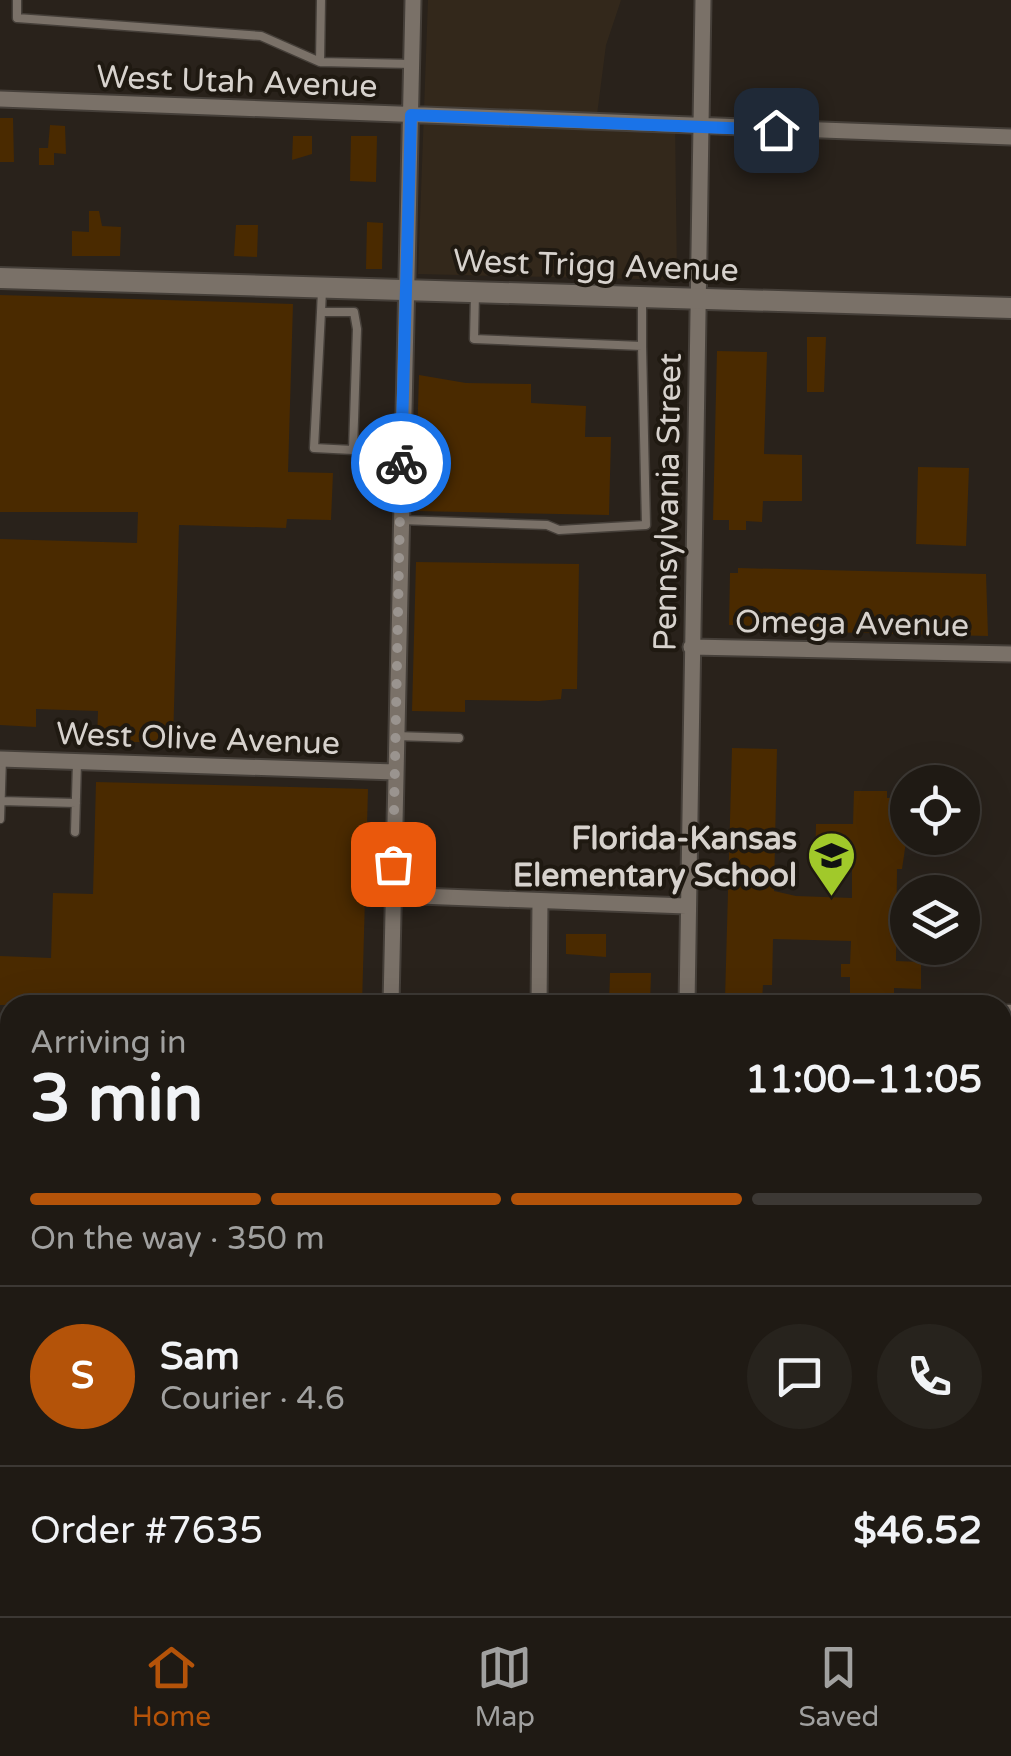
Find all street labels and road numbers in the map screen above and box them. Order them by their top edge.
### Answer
street label: West Utah Avenue [96,58,378,106]
street label: West Trigg Avenue [452,242,739,290]
street label: Pennsylvania Street [646,352,690,652]
street label: Omega Avenue [735,603,969,645]
street label: West Olive Avenue [55,715,341,763]

